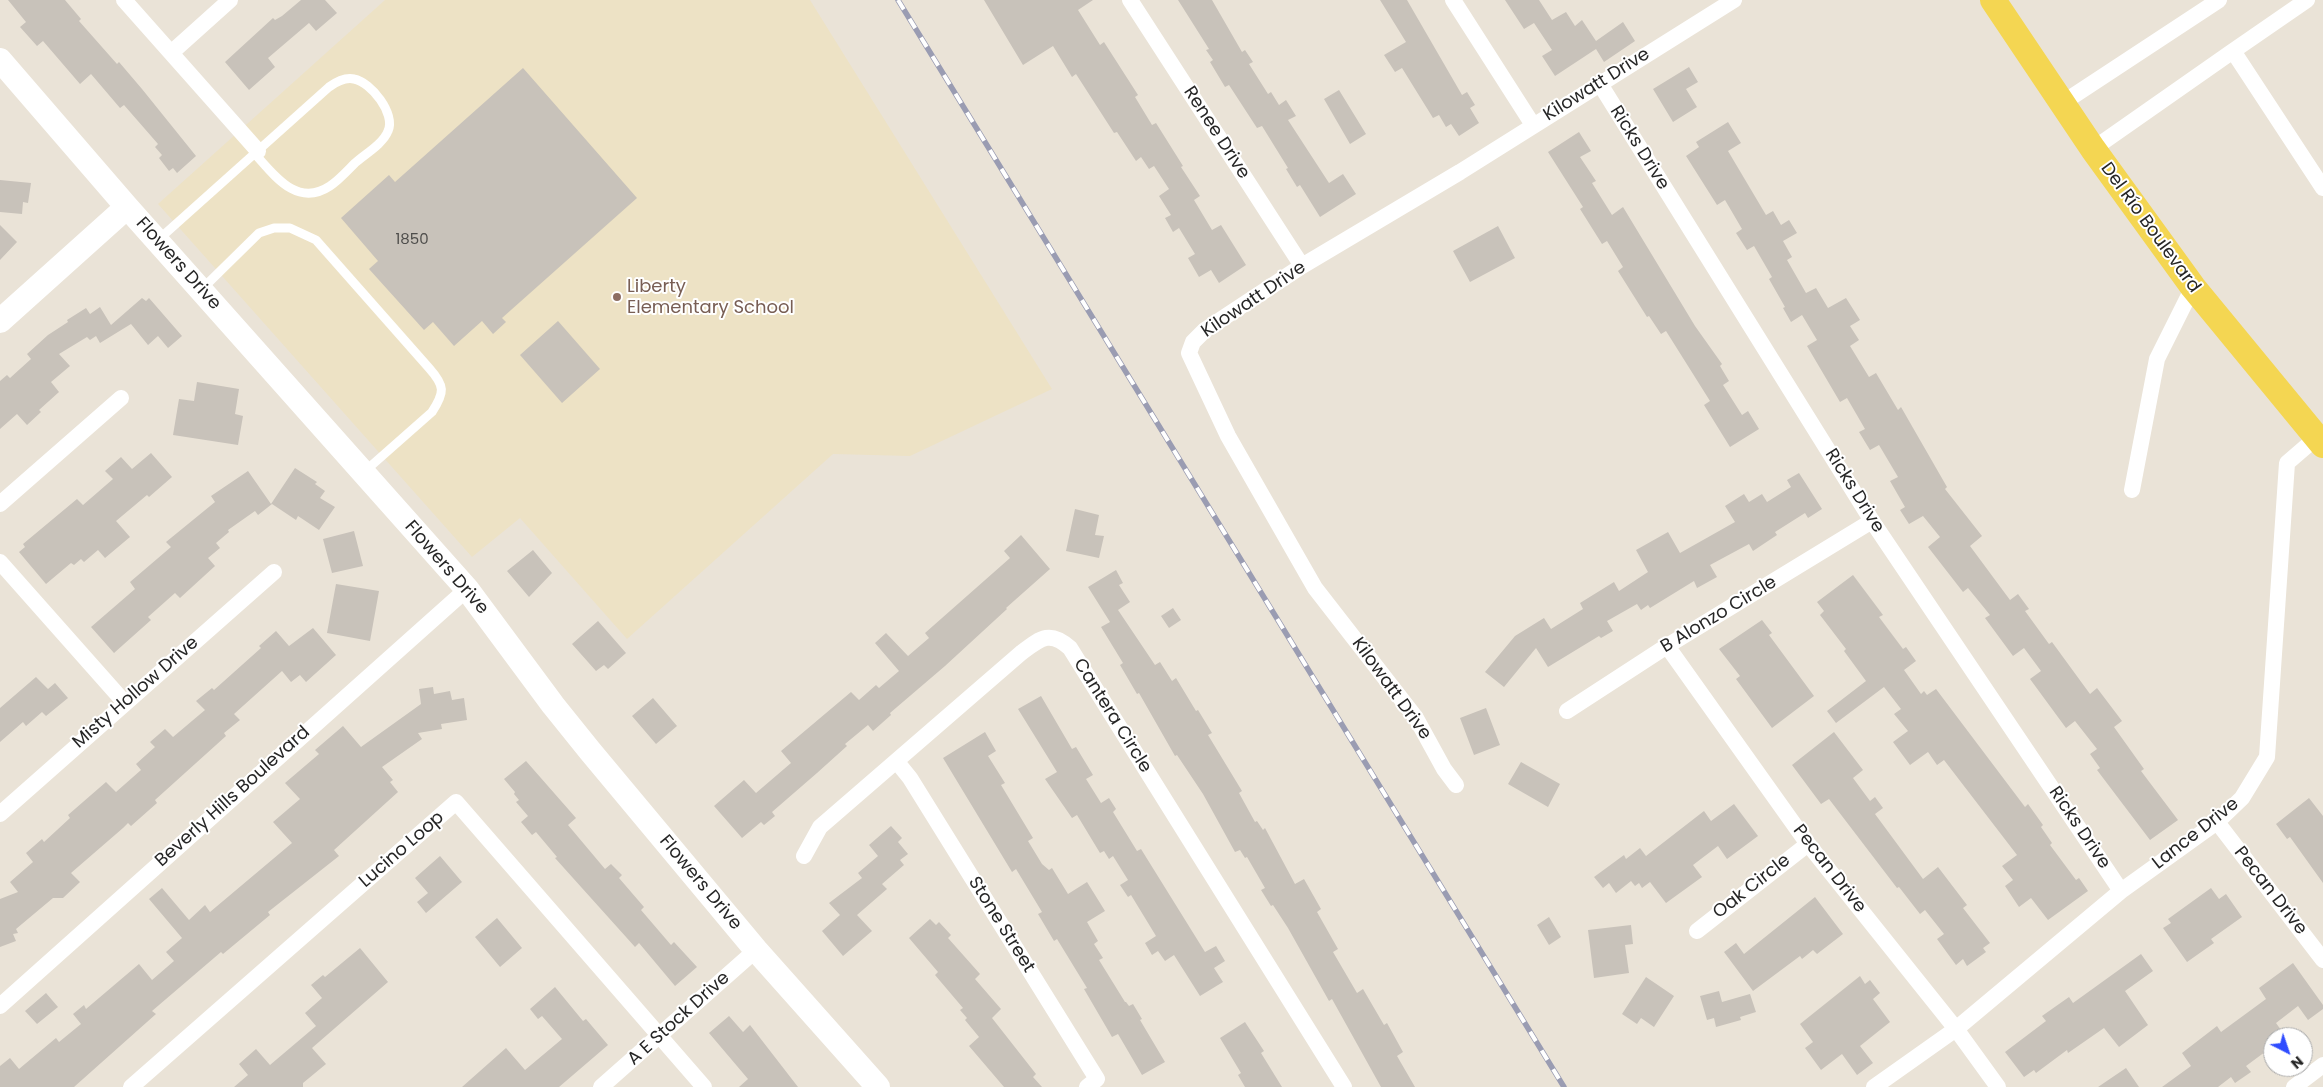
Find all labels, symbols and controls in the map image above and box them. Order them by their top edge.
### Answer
street label: Kilowatt Drive [1540,44,1654,126]
street label: Renee Drive [1178,83,1254,183]
street label: Ricks Drive [1605,102,1673,194]
street label: Del Río Boulevard [2096,159,2204,297]
street label: Flowers Drive [131,213,225,315]
house number: 1850 [395,231,429,249]
street label: Kilowatt Drive [1198,257,1310,343]
place label: Liberty Elementary School [627,276,794,318]
marker: Liberty Elementary School [611,291,623,303]
street label: Ricks Drive [1820,445,1888,537]
street label: Flowers Drive [399,517,493,619]
street label: B Alonzo Circle [1657,572,1781,658]
street label: Misty Hollow Drive [69,632,203,754]
street label: Kilowatt Drive [1347,634,1435,744]
street label: Cantera Circle [1068,655,1156,777]
street label: Beverly Hills Boulevard [151,722,315,872]
street label: Ricks Drive [2044,783,2114,873]
street label: Lance Drive [2149,794,2243,874]
street label: Lucino Loop [355,807,449,893]
street label: Pecan Drive [1788,821,1870,917]
street label: Flowers Drive [654,831,746,935]
street label: Pecan Drive [2229,843,2311,939]
street label: Oak Circle [1709,850,1795,924]
street label: Stone Street [963,873,1039,977]
street label: A E Stock Drive [624,968,734,1070]
north arrow [2263,1027,2313,1077]
text: N [2287,1052,2308,1074]

